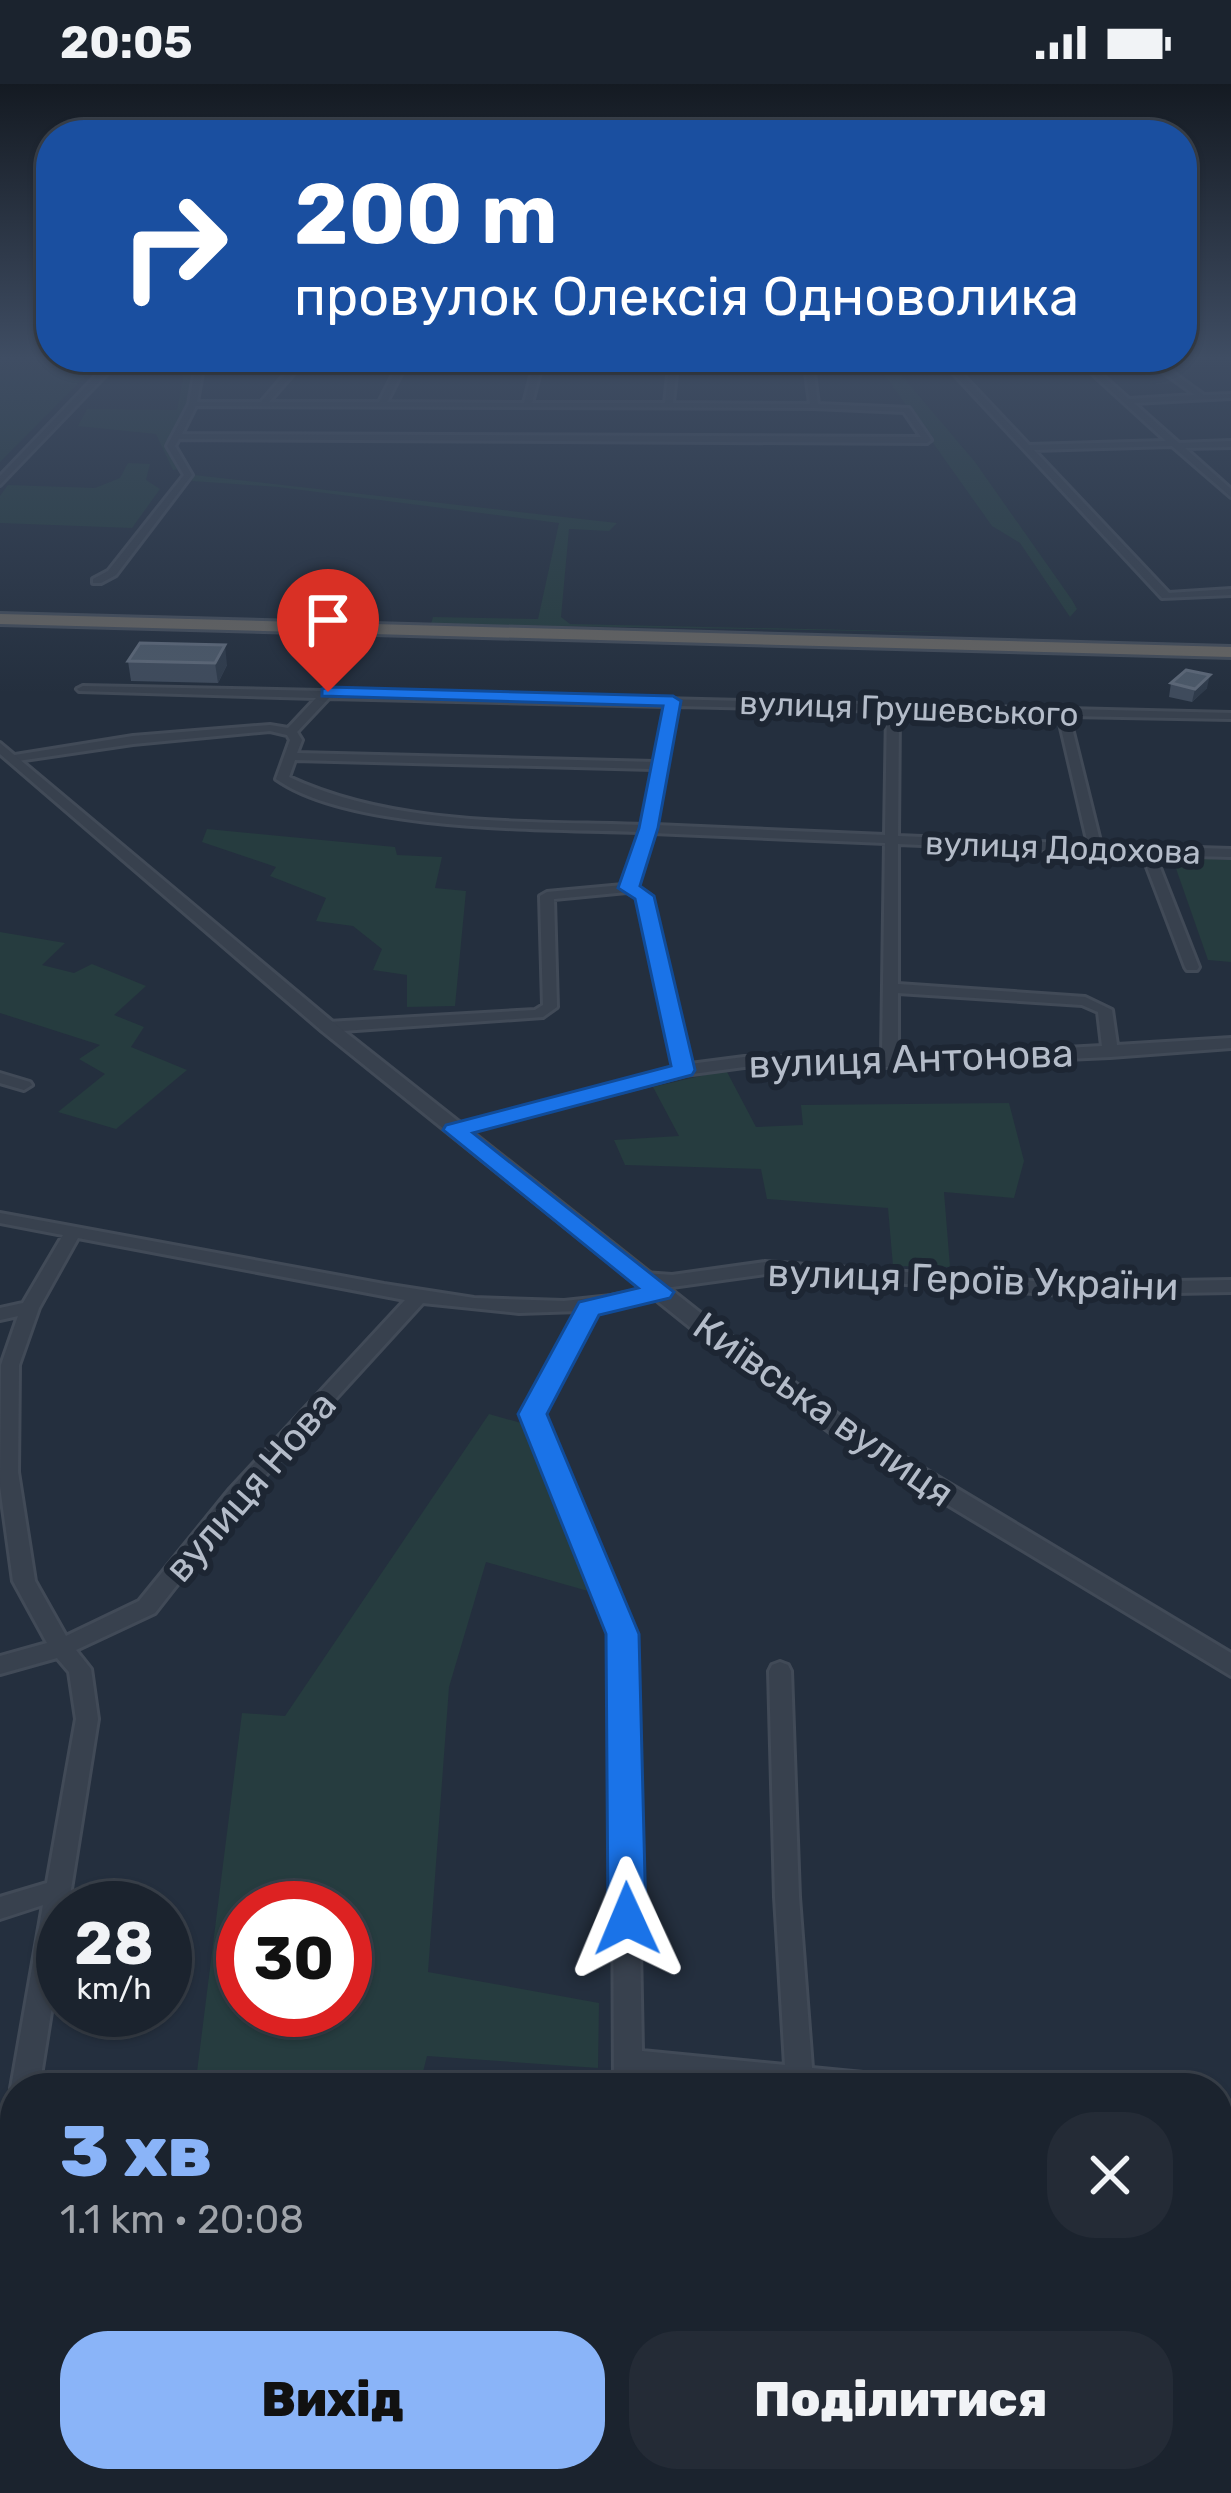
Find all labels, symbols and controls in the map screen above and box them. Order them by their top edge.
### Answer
text: 20:05 [60,16,193,69]
text: 200 m [294,164,558,264]
icon: right [96,168,252,324]
text: провулок Олексія Одноволика [294,265,1079,329]
pin [277,569,379,692]
icon: arrive [295,587,361,653]
street label: вулиця Грушевського [739,683,1079,734]
street label: вулиця Додохова [924,823,1201,872]
street label: вулиця Антонова [748,1030,1074,1088]
street label: вулиця Героїв України [767,1250,1179,1310]
street label: Київська вулиця [685,1303,962,1517]
street label: вулиця Нова [156,1382,346,1591]
position arrow [564,1856,690,1982]
speed limit sign: 30 [216,1881,372,2037]
text: 28 [74,1908,154,1979]
text: km/h [77,1971,151,2007]
text: 3 хв [60,2109,213,2194]
button: close [1047,2112,1173,2238]
text: 1.1 km · 20:08 [60,2197,304,2243]
button: Вихід [60,2331,605,2469]
button: Поділитися [629,2331,1173,2469]

